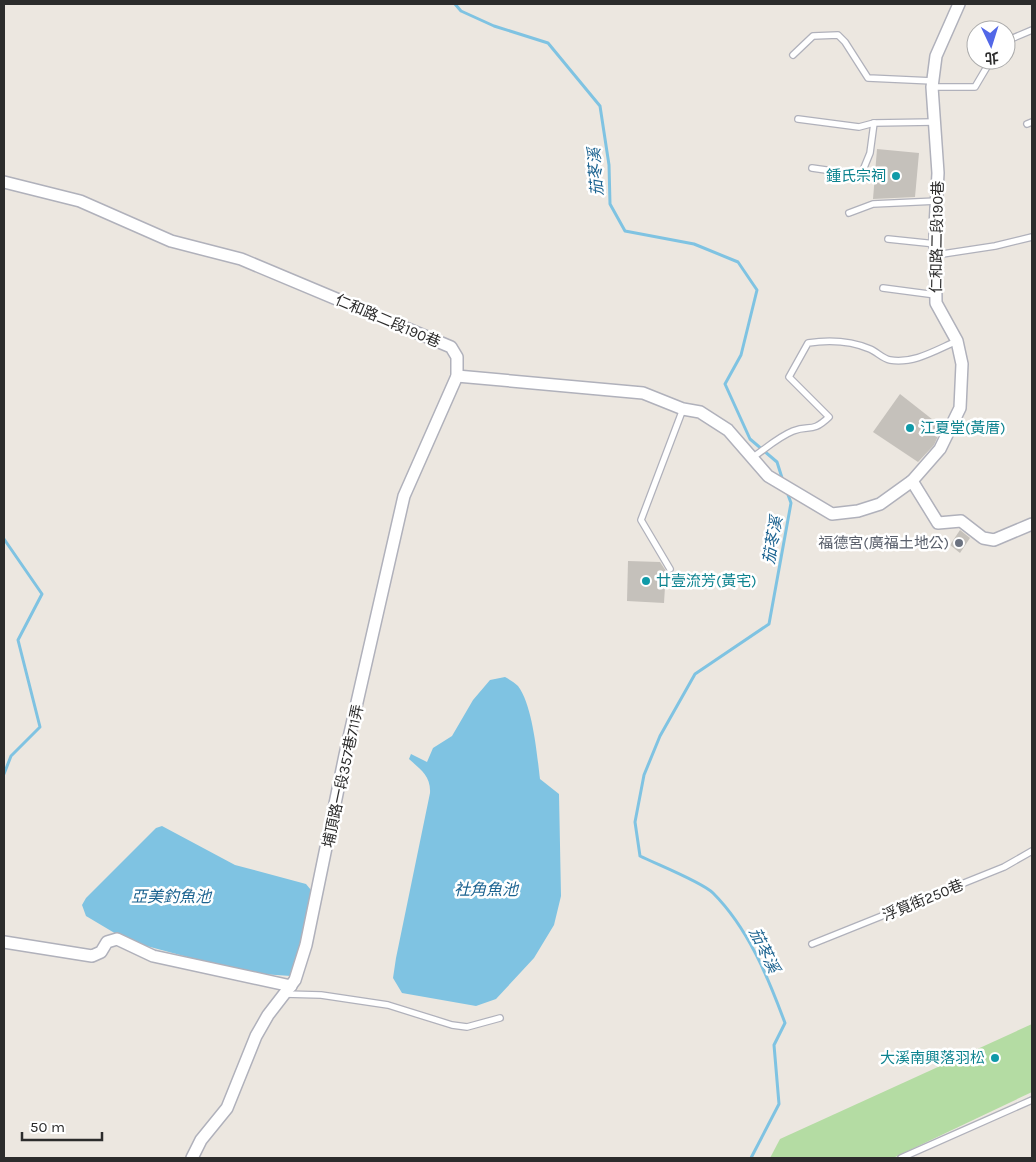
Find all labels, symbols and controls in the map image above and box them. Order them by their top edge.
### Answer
north arrow [966,20,1016,70]
text: 北 [984,49,999,66]
water label: 茄苳溪 [584,145,607,197]
place label: 鍾氏宗祠 [826,167,886,185]
marker: 鍾氏宗祠 [890,170,902,182]
street label: 仁和路二段190巷 [927,181,947,293]
street label: 仁和路二段190巷 [333,291,443,351]
place label: 江夏堂(黃厝) [920,419,1006,437]
marker: 江夏堂(黃厝) [904,422,916,434]
water label: 茄苳溪 [759,513,786,565]
place label: 福德宮(廣福土地公) [818,534,949,552]
marker: 福德宮(廣福土地公) [953,537,965,549]
place label: 廿壹流芳(黃宅) [656,572,757,590]
marker: 廿壹流芳(黃宅) [640,575,652,587]
street label: 埔頂路一段357巷711弄 [319,703,367,849]
street label: 浮筧街250巷 [880,876,966,924]
water label: 社角魚池 [454,880,520,899]
water label: 亞美釣魚池 [131,887,213,906]
water label: 茄苳溪 [745,924,784,978]
place label: 大溪南興落羽松 [880,1049,985,1067]
marker: 大溪南興落羽松 [989,1052,1001,1064]
scale bar [22,1110,102,1142]
text: 50 m [30,1118,65,1136]

